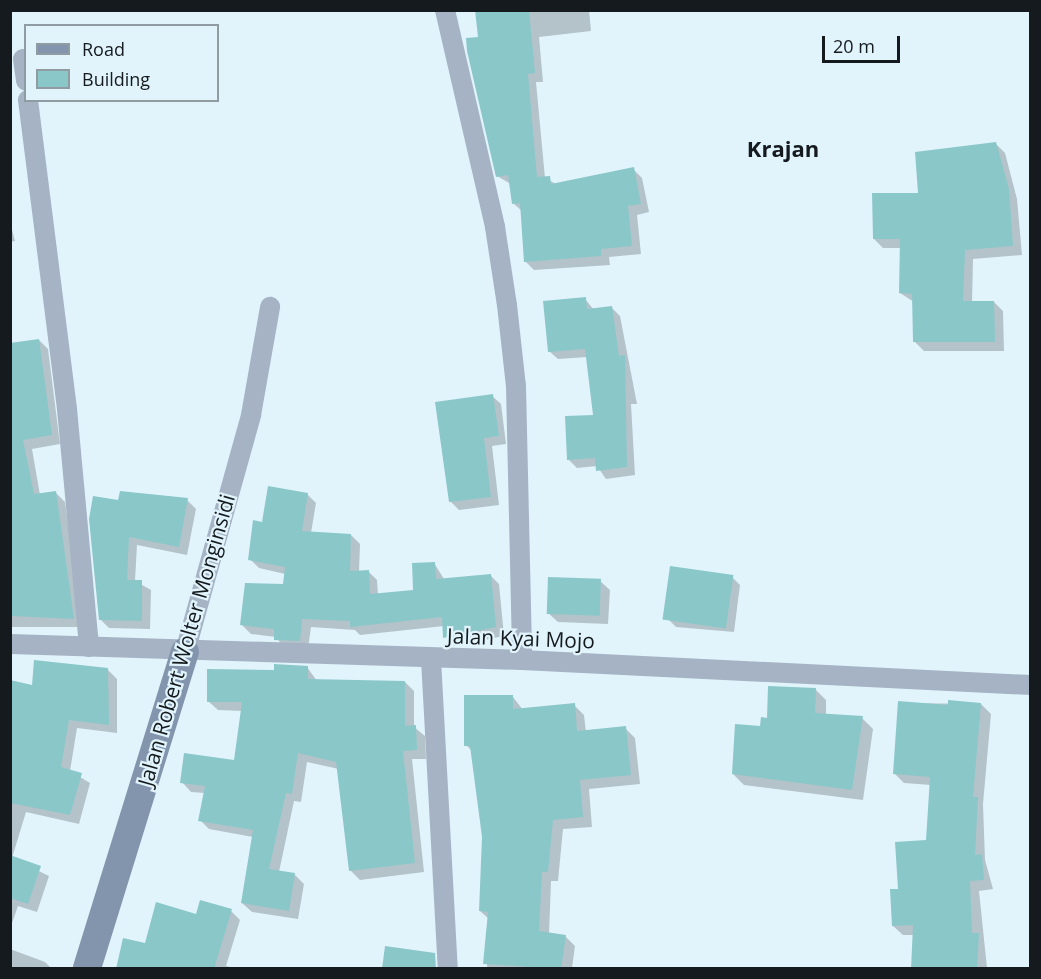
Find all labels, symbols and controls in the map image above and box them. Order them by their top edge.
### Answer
legend [24,24,219,102]
scale bar [825,24,903,62]
text: 20 m [833,34,875,58]
text: Road [82,37,125,61]
text: Building [82,67,150,91]
district label: Krajan [747,136,819,162]
street label: Jalan Robert Wolter Monginsidi [132,491,240,789]
street label: Jalan Kyai Mojo [447,623,595,653]

